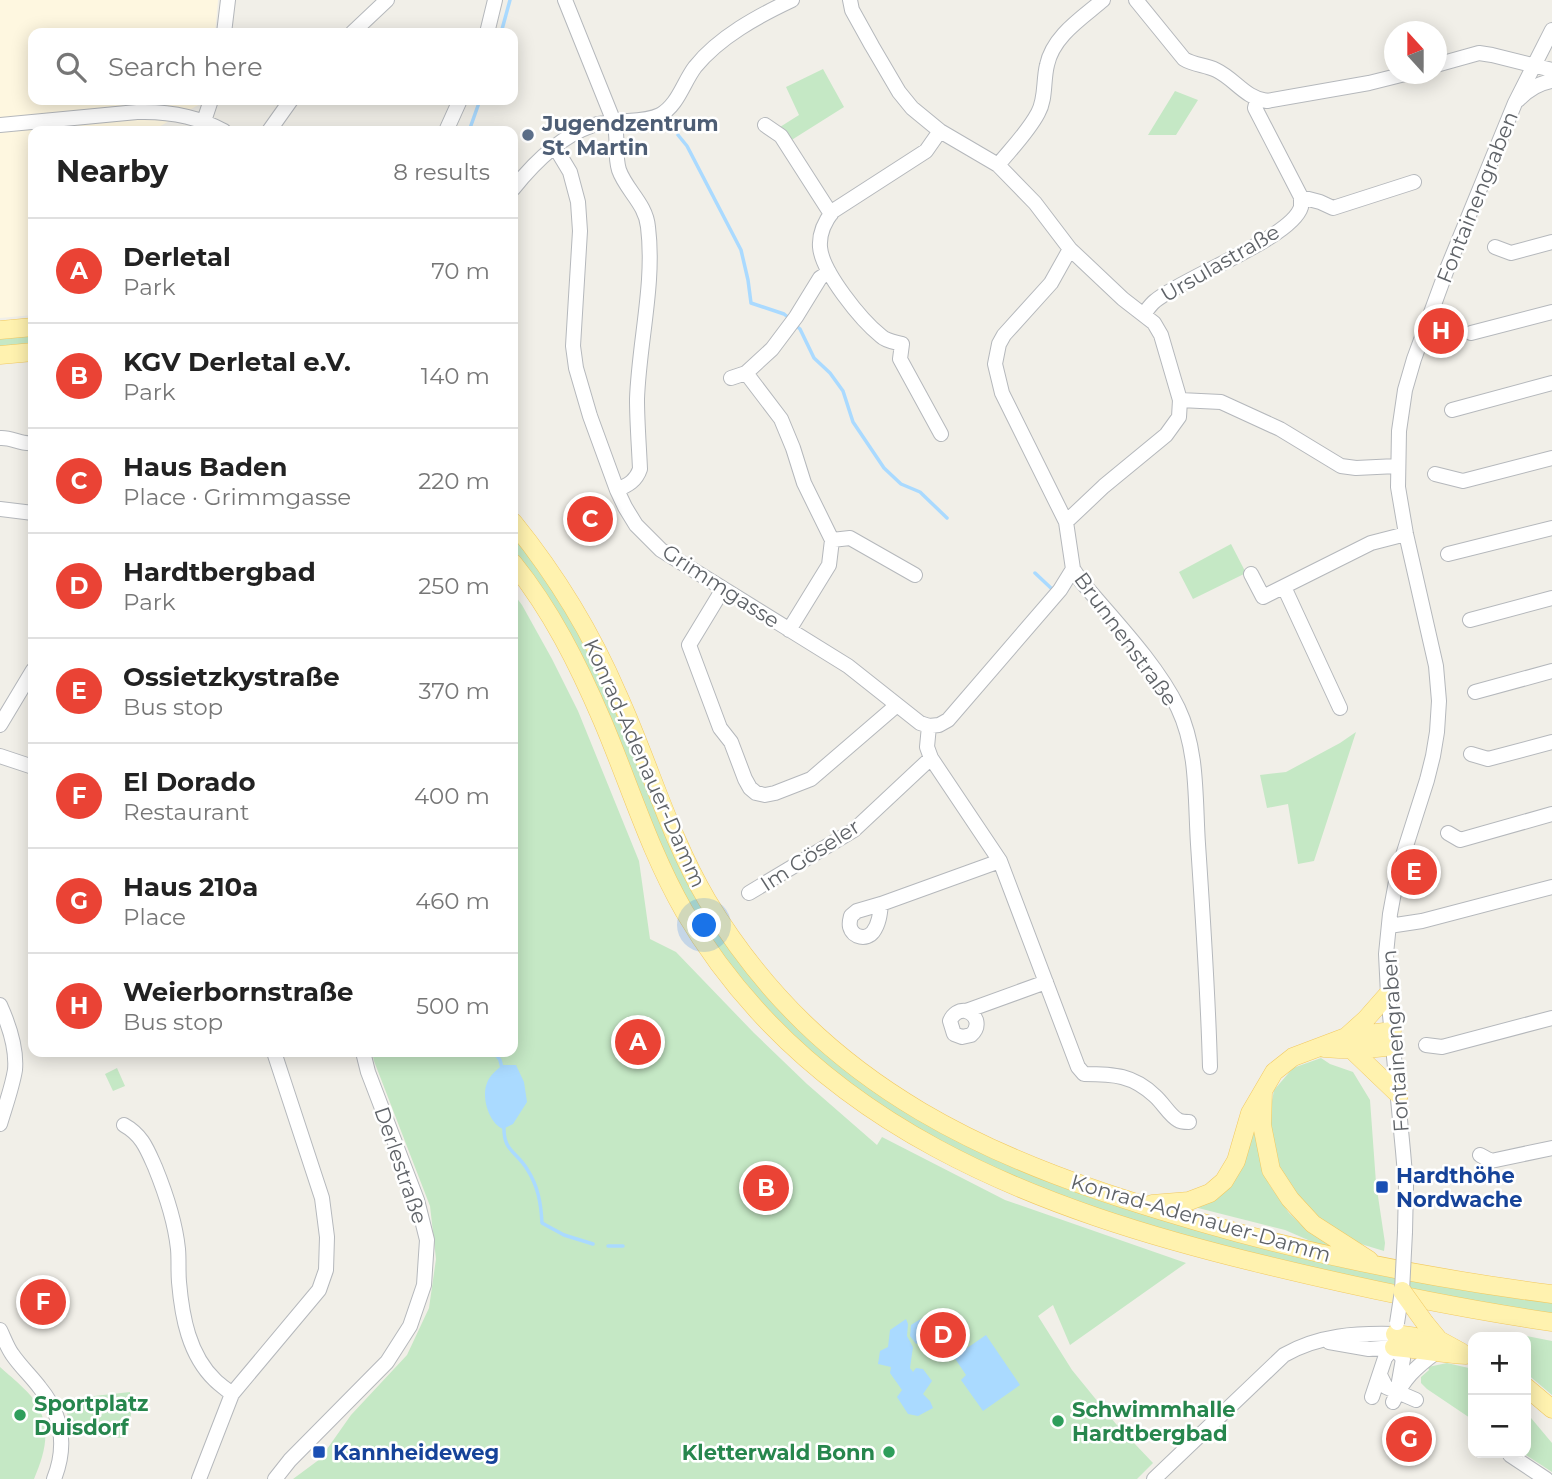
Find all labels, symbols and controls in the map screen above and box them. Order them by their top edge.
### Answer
north arrow [1384,21,1447,84]
search box [28,28,518,105]
icon: search [52,48,90,86]
text: Search here [108,51,263,83]
street label: Fontainengraben [1431,107,1523,287]
place label: Jugendzentrum St. Martin [541,111,719,160]
marker: Jugendzentrum St. Martin [520,127,536,143]
text: Nearby [56,153,168,190]
text: 8 results [393,158,490,186]
street label: Ursulastraße [1156,219,1284,307]
text: Derletal [123,241,231,273]
text: A [70,257,88,285]
text: 70 m [431,257,490,285]
text: Park [123,273,176,301]
pin: H [1418,305,1464,357]
text: KGV Derletal e.V. [123,346,351,378]
text: B [70,362,88,390]
text: 140 m [421,362,490,390]
text: Park [123,378,176,406]
text: Haus Baden [123,451,287,483]
text: C [71,467,87,495]
text: 220 m [418,467,490,495]
text: Place · Grimmgasse [123,483,351,511]
pin: C [567,493,613,545]
street label: Grimmgasse [658,539,784,633]
text: Hardtbergbad [123,556,316,588]
street label: Brunnenstraße [1069,567,1183,711]
text: D [70,572,89,600]
text: 250 m [418,572,490,600]
text: Park [123,588,176,616]
street label: Konrad-Adenauer-Damm [579,635,711,891]
text: Ossietzkystraße [123,661,340,693]
text: E [71,677,87,705]
text: 370 m [419,677,490,705]
text: Bus stop [123,693,223,721]
text: El Dorado [123,766,256,798]
text: F [72,782,86,810]
text: 400 m [414,782,490,810]
text: Restaurant [123,798,249,826]
street label: Im Göseler [756,814,864,896]
pin: E [1391,846,1437,898]
text: Haus 210a [123,871,258,903]
text: G [70,887,88,915]
text: 460 m [415,887,490,915]
text: Place [123,903,186,931]
your location [687,908,721,942]
street label: Fontainengraben [1376,949,1414,1133]
text: Weierbornstraße [123,976,353,1008]
text: H [70,992,88,1020]
text: 500 m [416,992,490,1020]
text: Bus stop [123,1008,223,1036]
pin: A [615,1016,661,1068]
street label: Derlestraße [369,1103,433,1227]
pin: B [743,1162,789,1214]
place label: Hardthöhe Nordwache [1396,1163,1523,1212]
street label: Konrad-Adenauer-Damm [1068,1169,1334,1267]
marker: Hardthöhe Nordwache [1374,1179,1390,1195]
pin: F [20,1276,66,1328]
pin: D [920,1309,966,1361]
map controls [1468,1332,1531,1458]
button: + [1468,1332,1531,1395]
place label: Sportplatz Duisdorf [34,1391,148,1440]
button: − [1468,1395,1531,1458]
place label: Schwimmhalle Hardtbergbad [1072,1397,1235,1446]
marker: Sportplatz Duisdorf [12,1407,28,1423]
marker: Schwimmhalle Hardtbergbad [1050,1413,1066,1429]
pin: G [1386,1413,1432,1465]
place label: Kannheideweg [333,1440,499,1465]
place label: Kletterwald Bonn [682,1440,875,1465]
marker: Kannheideweg [311,1444,327,1460]
marker: Kletterwald Bonn [881,1444,897,1460]

